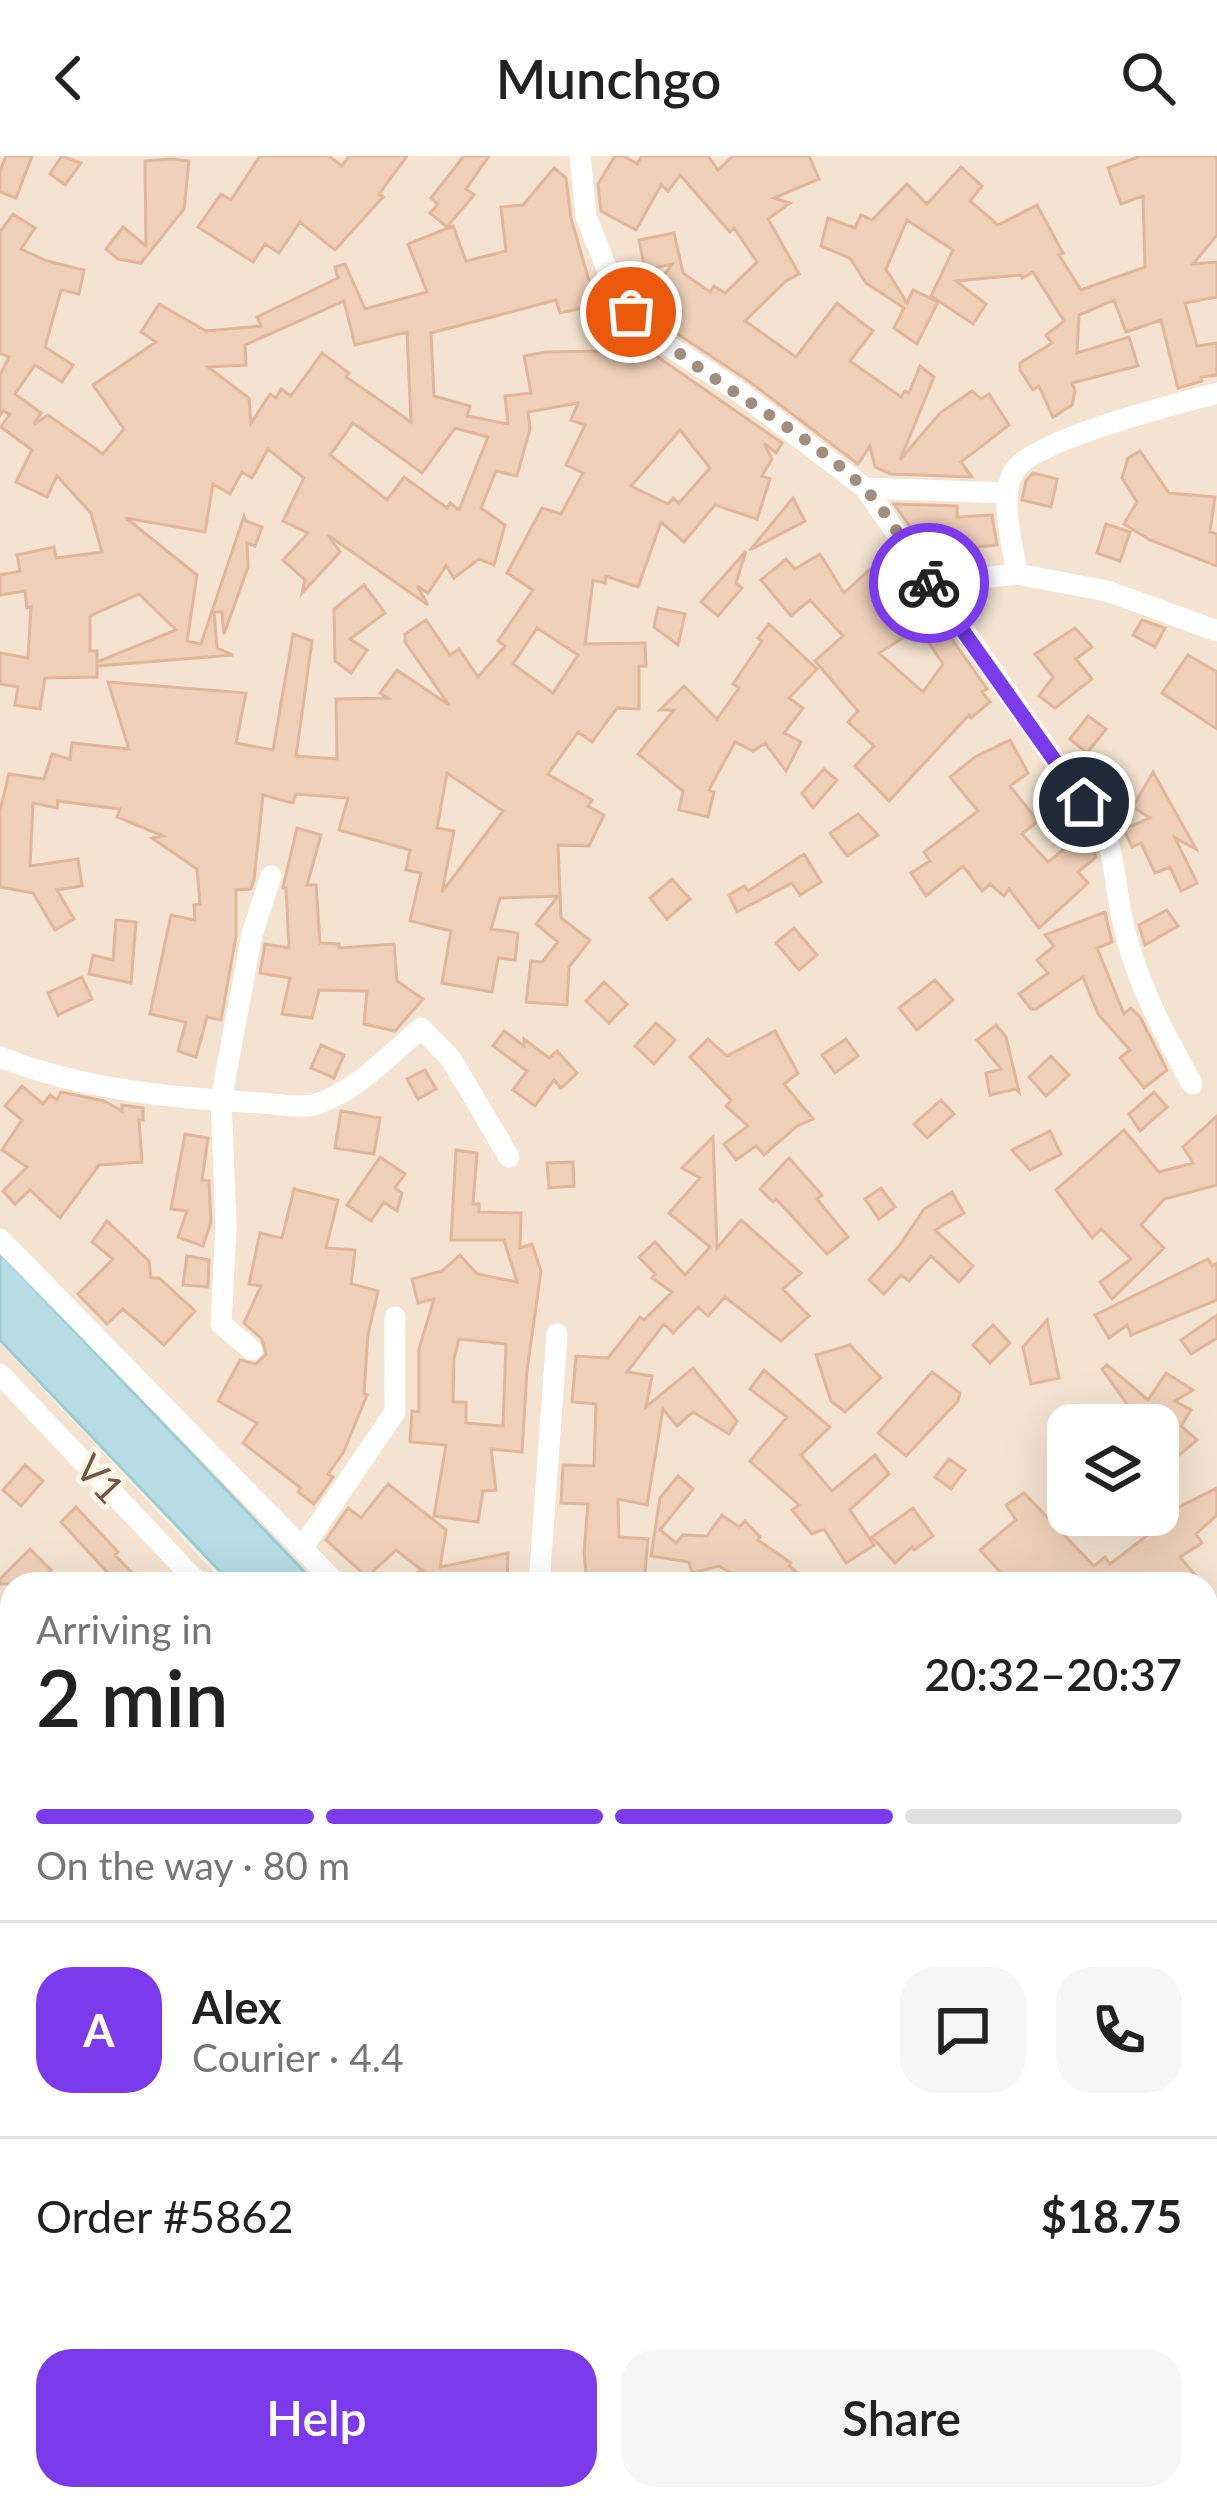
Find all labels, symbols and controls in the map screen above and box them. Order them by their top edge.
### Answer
icon: back [36,45,102,111]
icon: search [1115,45,1181,111]
text: Munchgo [496,46,721,111]
pin [580,261,682,363]
icon: bag [598,279,664,345]
courier [869,523,989,643]
icon: bike [896,550,962,616]
pin [1033,751,1135,853]
icon: home [1051,769,1117,835]
map controls [1047,1404,1179,1536]
button: layers [1047,1404,1179,1536]
street label: V1 [67,1445,134,1512]
text: Arriving in [36,1606,213,1652]
text: 20:32–20:37 [924,1647,1182,1701]
text: 2 min [36,1650,229,1744]
text: On the way · 80 m [36,1842,350,1888]
button: chat [900,1967,1026,2093]
button: phone [1056,1967,1182,2093]
text: Alex [192,1980,282,2034]
text: A [83,2003,115,2057]
text: Courier · 4.4 [192,2034,404,2080]
text: Order #5862 [36,2189,294,2243]
text: $18.75 [1041,2189,1182,2243]
button: Help [36,2349,597,2487]
button: Share [621,2349,1182,2487]

